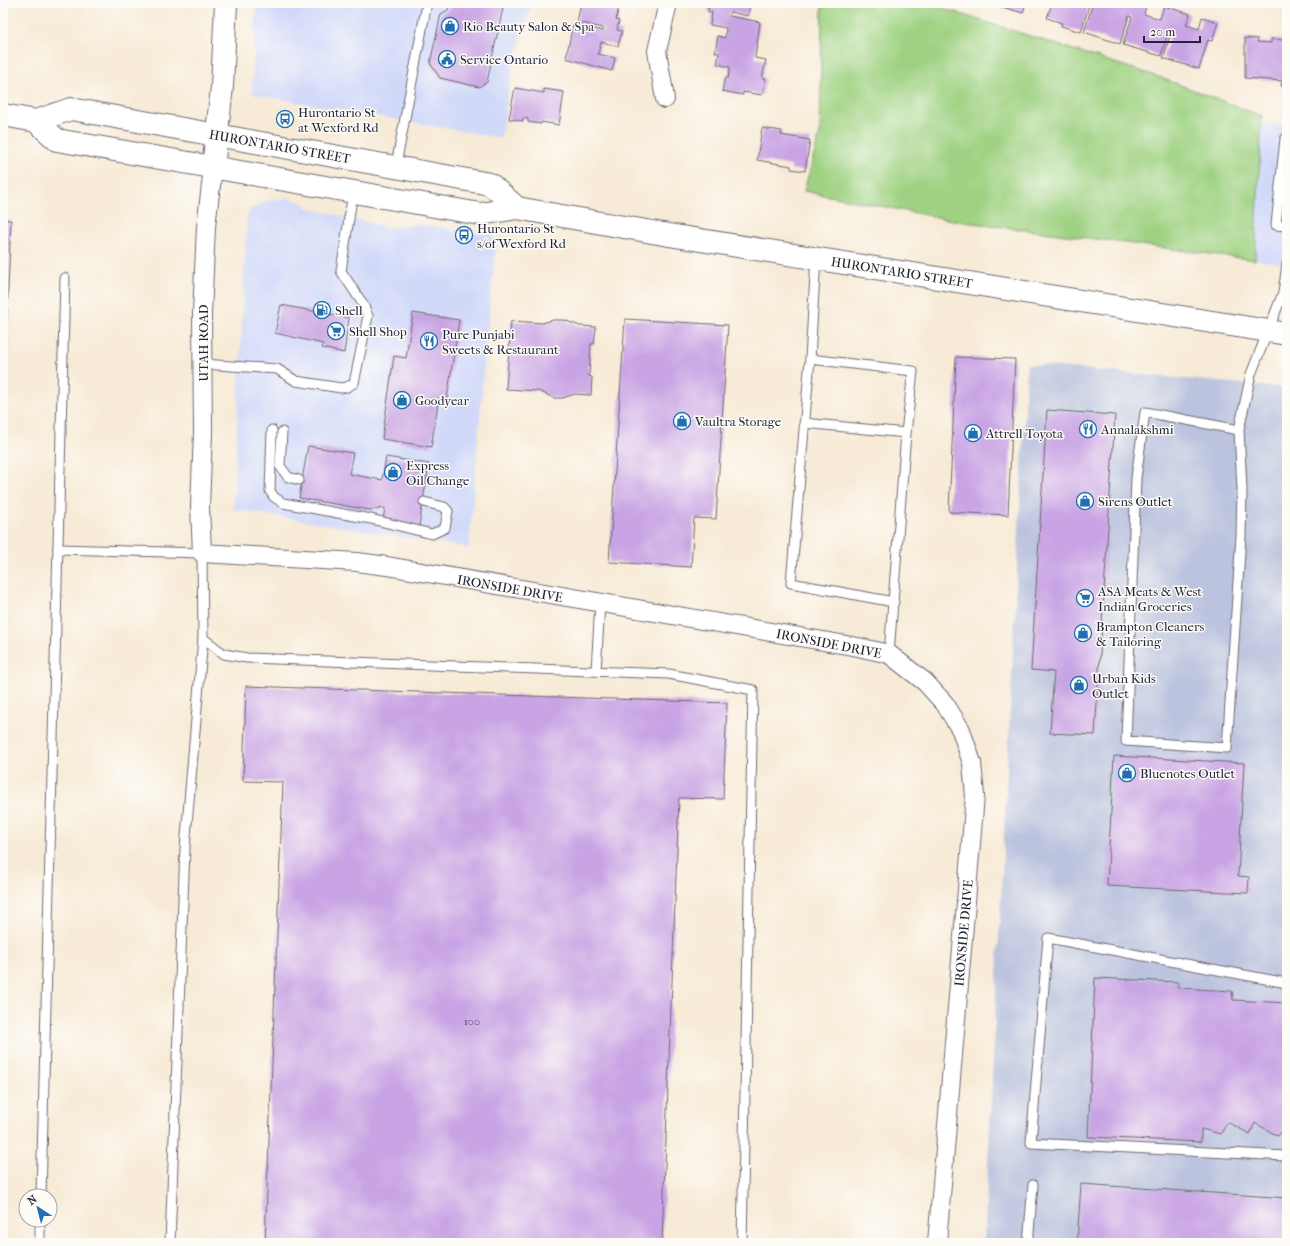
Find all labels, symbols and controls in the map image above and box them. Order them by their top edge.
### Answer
shop icon: Rio Beauty Salon & Spa [440,16,460,36]
scale bar [1144,18,1200,44]
place label: Rio Beauty Salon & Spa [463,19,595,34]
text: 20 m [1150,25,1175,39]
public building icon: Service Ontario [437,49,457,69]
place label: Service Ontario [460,52,549,67]
place label: Hurontario St at Wexford Rd [298,105,380,135]
bus stop icon: Hurontario St at Wexford Rd [275,109,295,129]
street label: HURONTARIO STREET [208,127,352,166]
place label: Hurontario St s/of Wexford Rd [477,221,567,251]
bus stop icon: Hurontario St s/of Wexford Rd [454,225,474,245]
street label: HURONTARIO STREET [830,254,974,291]
fuel station icon: Shell [312,300,332,320]
place label: Shell [335,303,363,318]
street label: UTAH ROAD [196,304,211,382]
supermarket icon: Shell Shop [326,321,346,341]
place label: Shell Shop [349,324,407,339]
place label: Pure Punjabi Sweets & Restaurant [442,327,559,357]
restaurant icon: Pure Punjabi Sweets & Restaurant [419,331,439,351]
shop icon: Goodyear [392,390,412,410]
place label: Goodyear [415,393,469,408]
shop icon: Vaultra Storage [672,411,692,431]
place label: Vaultra Storage [694,414,782,429]
restaurant icon: Annalakshmi [1078,419,1098,439]
place label: Annalakshmi [1100,422,1174,437]
shop icon: Attrell Toyota [963,423,983,443]
place label: Attrell Toyota [985,426,1064,441]
place label: Express Oil Change [406,458,470,488]
shop icon: Express Oil Change [383,462,403,482]
shop icon: Sirens Outlet [1075,491,1095,511]
place label: Sirens Outlet [1098,494,1173,509]
street label: IRONSIDE DRIVE [456,572,564,605]
place label: ASA Meats & West Indian Groceries [1097,584,1202,614]
supermarket icon: ASA Meats & West Indian Groceries [1075,588,1095,608]
place label: Brampton Cleaners & Tailoring [1096,619,1204,649]
shop icon: Brampton Cleaners & Tailoring [1073,623,1093,643]
street label: IRONSIDE DRIVE [775,626,883,661]
place label: Urban Kids Outlet [1092,671,1156,701]
shop icon: Urban Kids Outlet [1069,675,1089,695]
shop icon: Bluenotes Outlet [1117,763,1137,783]
place label: Bluenotes Outlet [1140,766,1236,781]
street label: IRONSIDE DRIVE [951,879,976,987]
house number: 100 [464,1015,480,1028]
north arrow [18,1188,58,1228]
text: N [25,1192,40,1208]

